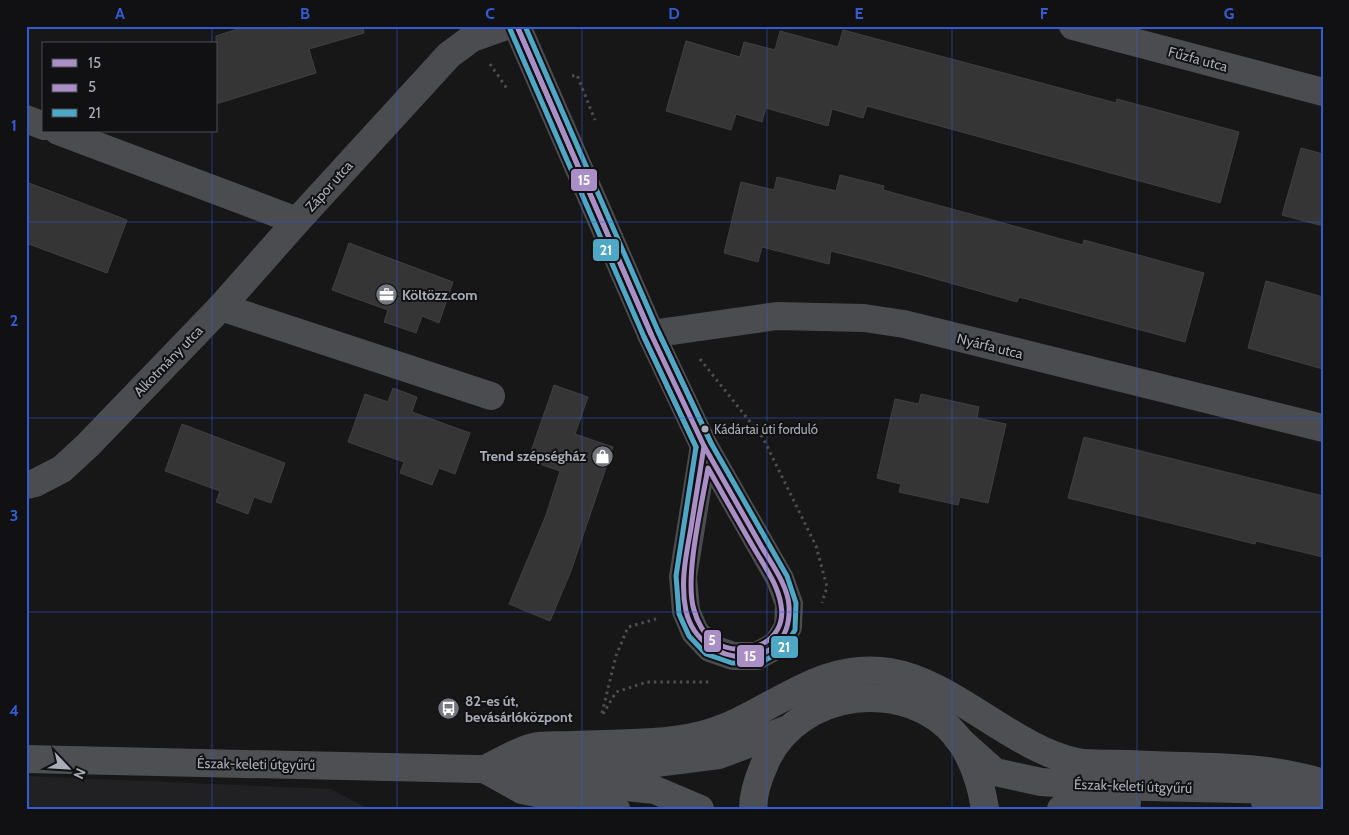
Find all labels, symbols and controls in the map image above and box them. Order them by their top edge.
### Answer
text: A [115,4,125,23]
text: B [300,4,310,23]
text: C [485,4,495,23]
text: D [668,4,680,23]
text: E [854,4,864,23]
text: F [1040,4,1049,23]
text: G [1224,4,1234,23]
legend [42,42,218,132]
street label: Fűzfa utca [1166,42,1230,76]
text: 15 [88,54,101,72]
text: 5 [88,78,96,96]
text: 21 [88,104,101,122]
text: 1 [11,116,17,135]
street label: Zápor utca [301,157,357,215]
line badge: 15 [570,168,598,192]
text: 15 [578,171,590,189]
line badge: 21 [592,238,620,262]
text: 21 [600,241,612,259]
office icon: Költözz.com [374,283,398,307]
place label: Költözz.com [402,286,477,304]
text: 2 [10,311,18,330]
street label: Alkotmány utca [130,321,207,400]
street label: Nyárfa utca [955,329,1025,363]
place label: Kádártai úti forduló [714,421,818,437]
marker: Kádártai úti forduló [700,424,710,434]
shop icon: Trend szépségház [590,444,614,468]
place label: Trend szépségház [480,447,586,465]
text: 3 [10,506,18,525]
line badge: 5 [703,629,722,653]
text: 5 [708,631,716,649]
line badge: 21 [770,635,799,659]
text: 21 [778,638,790,656]
line badge: 15 [736,644,765,668]
text: 15 [744,647,756,665]
place label: 82-es út, bevásárlóközpont [465,692,573,726]
bus stop icon: 82-es út, bevásárlóközpont [437,697,461,721]
text: 4 [9,701,19,720]
north arrow [42,742,92,792]
street label: Észak-keleti útgyűrű [197,754,315,774]
text: N [70,765,90,782]
street label: Észak-keleti útgyűrű [1074,775,1192,797]

